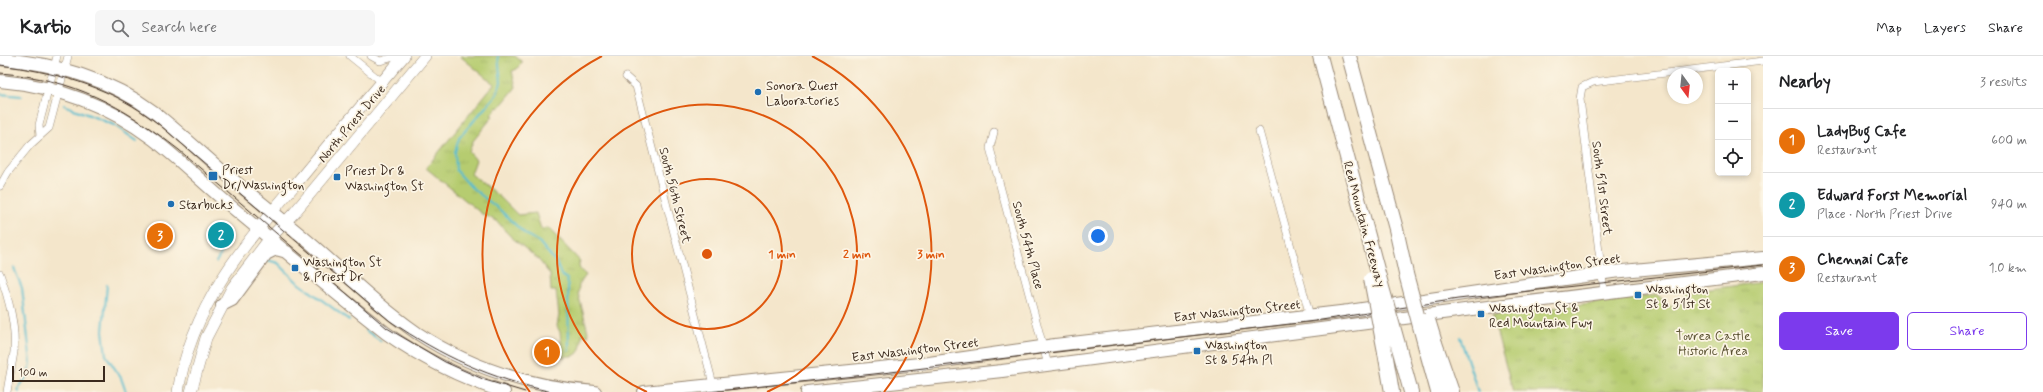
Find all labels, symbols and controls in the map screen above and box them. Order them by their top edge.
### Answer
search box [95,10,375,46]
text: Kartio [20,15,71,40]
icon: search [109,17,131,39]
text: Search here [141,18,217,38]
text: Map [1876,19,1902,37]
text: Layers [1924,19,1966,37]
text: Share [1988,19,2023,37]
north arrow [1667,68,1703,104]
map controls [1715,68,1751,176]
button: + [1715,68,1751,104]
text: Nearby [1779,71,1831,93]
text: 3 results [1980,74,2027,91]
place label: Sonora Quest Laboratories [766,78,839,110]
street label: North Priest Drive [315,81,390,166]
marker: Sonora Quest Laboratories [753,87,763,97]
button: − [1715,104,1751,140]
text: LadyBug Cafe [1817,122,1906,142]
text: 1 [1789,132,1795,149]
text: 600 m [1991,132,2027,149]
street label: South 51st Street [1587,140,1616,237]
button: locate [1715,140,1751,176]
text: Restaurant [1817,142,1877,159]
street label: South 56th Street [654,146,695,246]
street label: Red Mountain Freeway [1339,159,1389,289]
place label: Priest Dr/Washington [222,162,304,196]
place label: Priest Dr & Washington St [345,163,424,197]
marker: Priest Dr/Washington [207,170,219,182]
marker: Priest Dr & Washington St [332,172,342,182]
text: Edward Forst Memorial [1817,186,1967,206]
text: 2 [1789,196,1795,213]
text: 940 m [1991,196,2027,213]
place label: Starbucks [179,197,233,214]
marker: Starbucks [166,199,176,209]
street label: South 54th Place [1008,199,1048,291]
text: Place · North Priest Drive [1817,206,1952,223]
pin: 2 [208,220,234,250]
pin: 3 [147,221,173,251]
your location [1088,226,1108,246]
centre of rings [700,247,714,261]
text: 1 min [768,247,796,263]
text: 2 min [843,247,871,263]
text: 3 min [917,247,945,263]
street label: East Washington Street [1493,250,1622,287]
text: Chennai Cafe [1817,250,1908,270]
place label: Washington St & Priest Dr [303,254,382,286]
text: 3 [1789,260,1795,277]
text: 1.0 km [1989,260,2027,277]
marker: Washington St & Priest Dr [290,263,300,273]
text: Restaurant [1817,270,1877,287]
place label: Washington St & 51st St [1646,281,1711,313]
marker: Washington St & 51st St [1633,290,1643,300]
street label: East Washington Street [1173,296,1302,329]
place label: Washington St & Red Mountain Fwy [1489,300,1592,332]
marker: Washington St & Red Mountain Fwy [1476,309,1486,319]
button: Save [1779,312,1899,350]
button: Share [1907,312,2027,350]
park label: Tovrea Castle Historic Area [1676,328,1750,360]
street label: East Washington Street [851,334,980,369]
pin: 1 [534,337,560,367]
place label: Washington St & 54th Pl [1205,337,1273,369]
marker: Washington St & 54th Pl [1192,346,1202,356]
scale bar [12,364,105,383]
text: 100 m [18,366,48,380]

